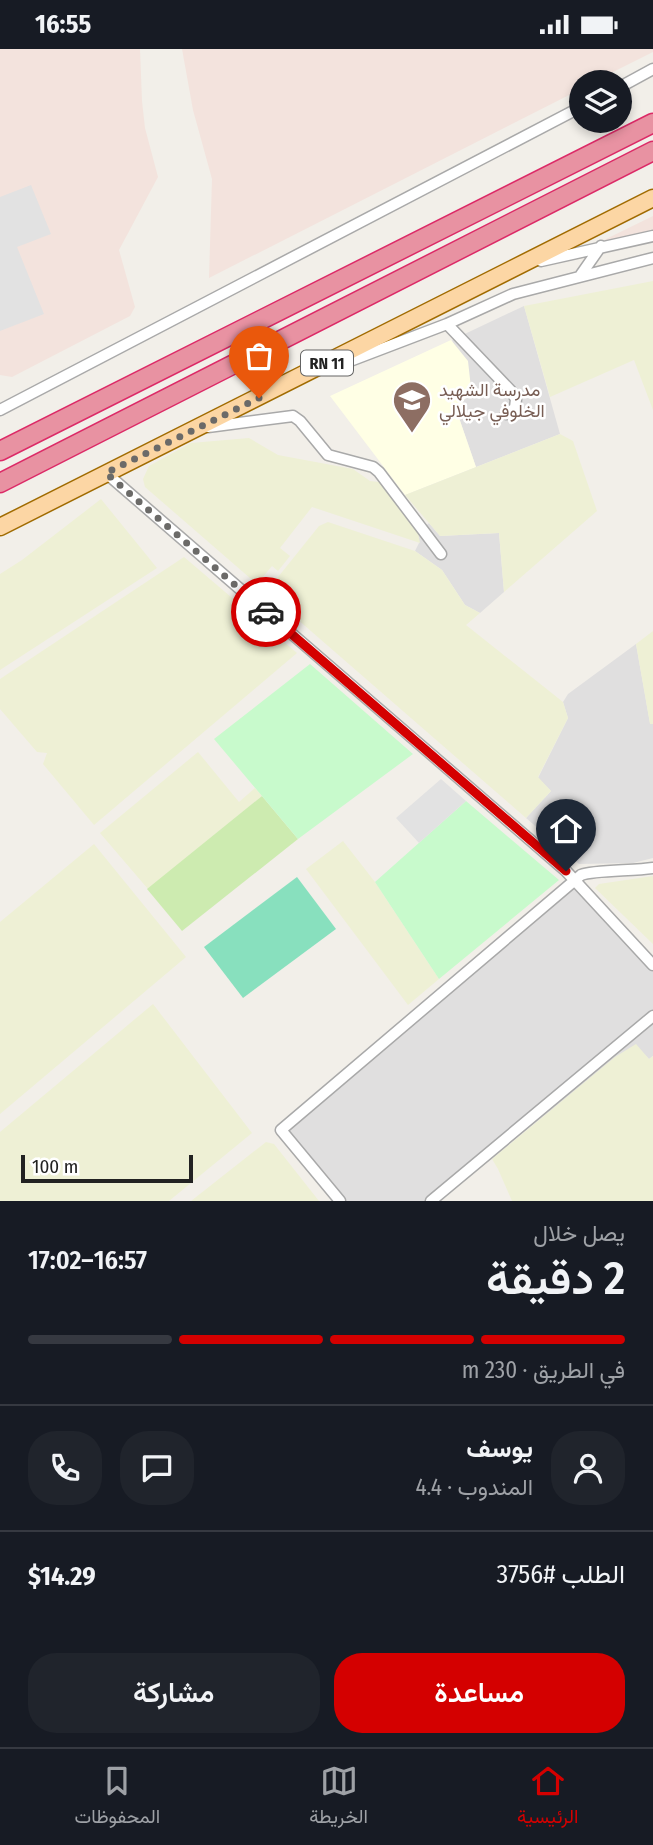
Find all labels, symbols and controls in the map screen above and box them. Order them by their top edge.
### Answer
text: 16:55 [35,9,91,40]
map controls [569,70,632,133]
button: layers [569,70,632,133]
pin [229,326,289,398]
icon: bag [240,337,278,375]
road number: RN 11 [301,351,353,375]
school or university icon: مدرسة الشهيد الخلوفي جيلالي [391,379,433,434]
place label: مدرسة الشهيد الخلوفي جيلالي [439,379,545,426]
courier [231,577,301,647]
icon: car [247,593,285,631]
pin [536,799,596,871]
icon: home [547,810,585,848]
scale bar [21,1152,192,1184]
text: 100 m [32,1155,78,1178]
text: يصل خلال [533,1219,625,1247]
text: 16:57–17:02 [28,1245,147,1276]
text: 2 دقيقة [486,1251,625,1306]
text: في الطريق · 230 m [462,1356,625,1384]
button: phone [28,1431,102,1505]
button: chat [120,1431,194,1505]
button: person [551,1431,625,1505]
text: يوسف [466,1433,533,1464]
text: المندوب · 4.4 [415,1473,533,1501]
text: الطلب #3756 [497,1559,625,1590]
text: $14.29 [28,1561,96,1592]
button: مشاركة [28,1653,320,1733]
button: مساعدة [334,1653,625,1733]
tab: المحفوظات [75,1762,160,1833]
tab: الخريطة [309,1762,368,1833]
tab: الرئيسية [517,1762,578,1833]

